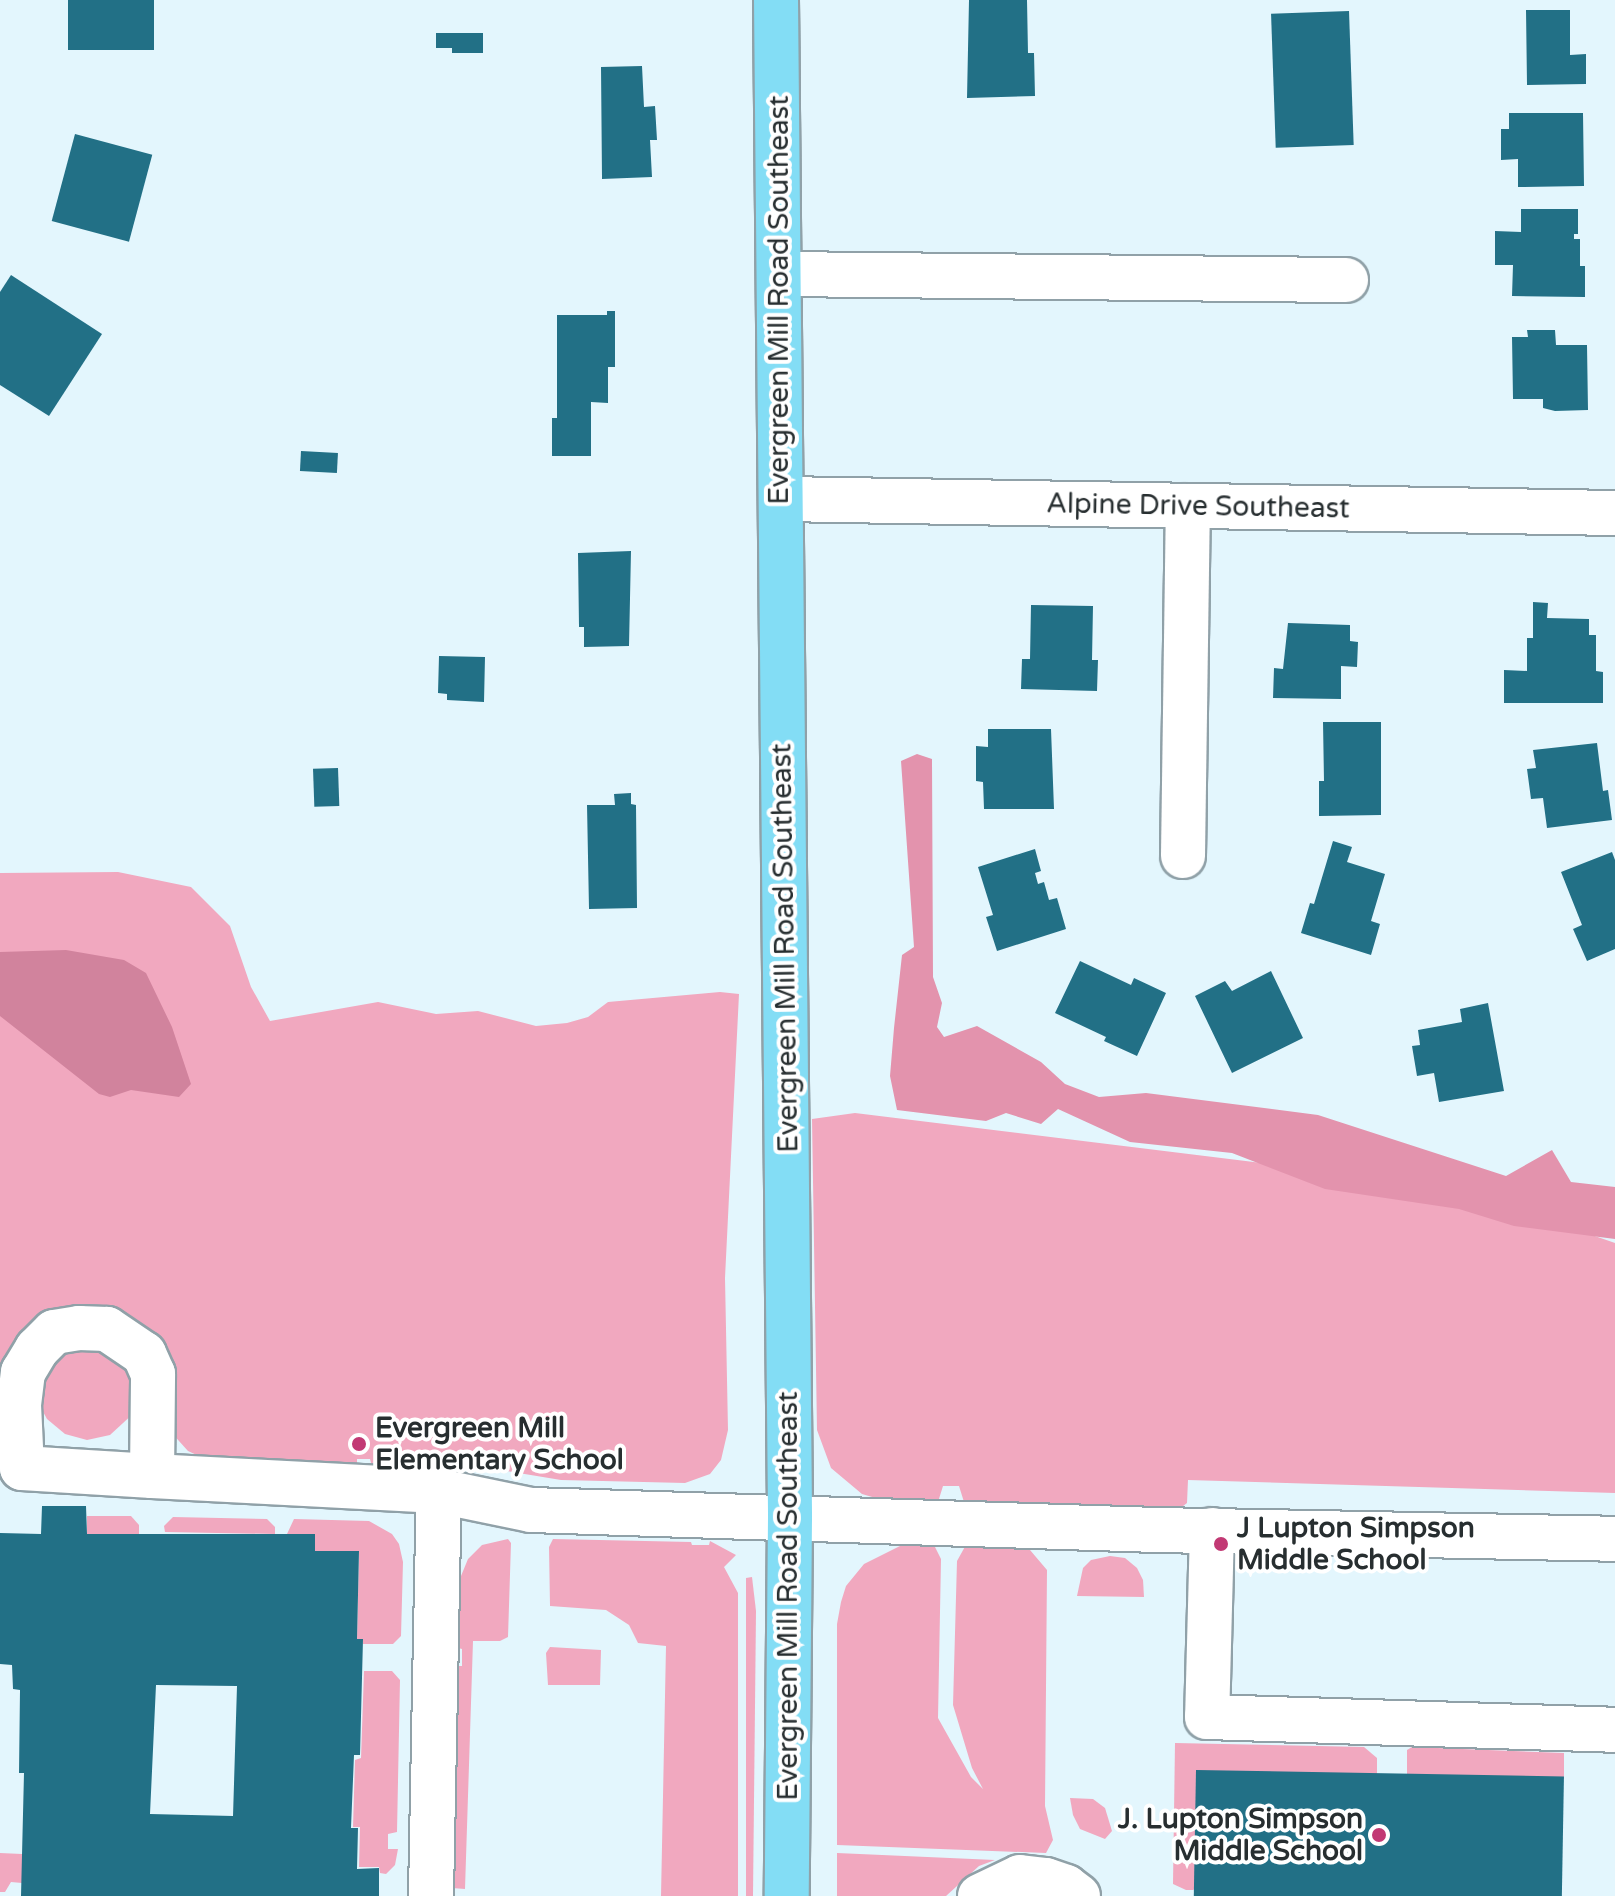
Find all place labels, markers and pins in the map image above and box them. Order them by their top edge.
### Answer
place label: Evergreen Mill Elementary School [375,1411,624,1477]
marker: Evergreen Mill Elementary School [350,1435,368,1453]
place label: J Lupton Simpson Middle School [1237,1511,1475,1577]
marker: J Lupton Simpson Middle School [1212,1535,1230,1553]
place label: J. Lupton Simpson Middle School [1118,1802,1363,1868]
marker: J. Lupton Simpson Middle School [1370,1826,1388,1844]

